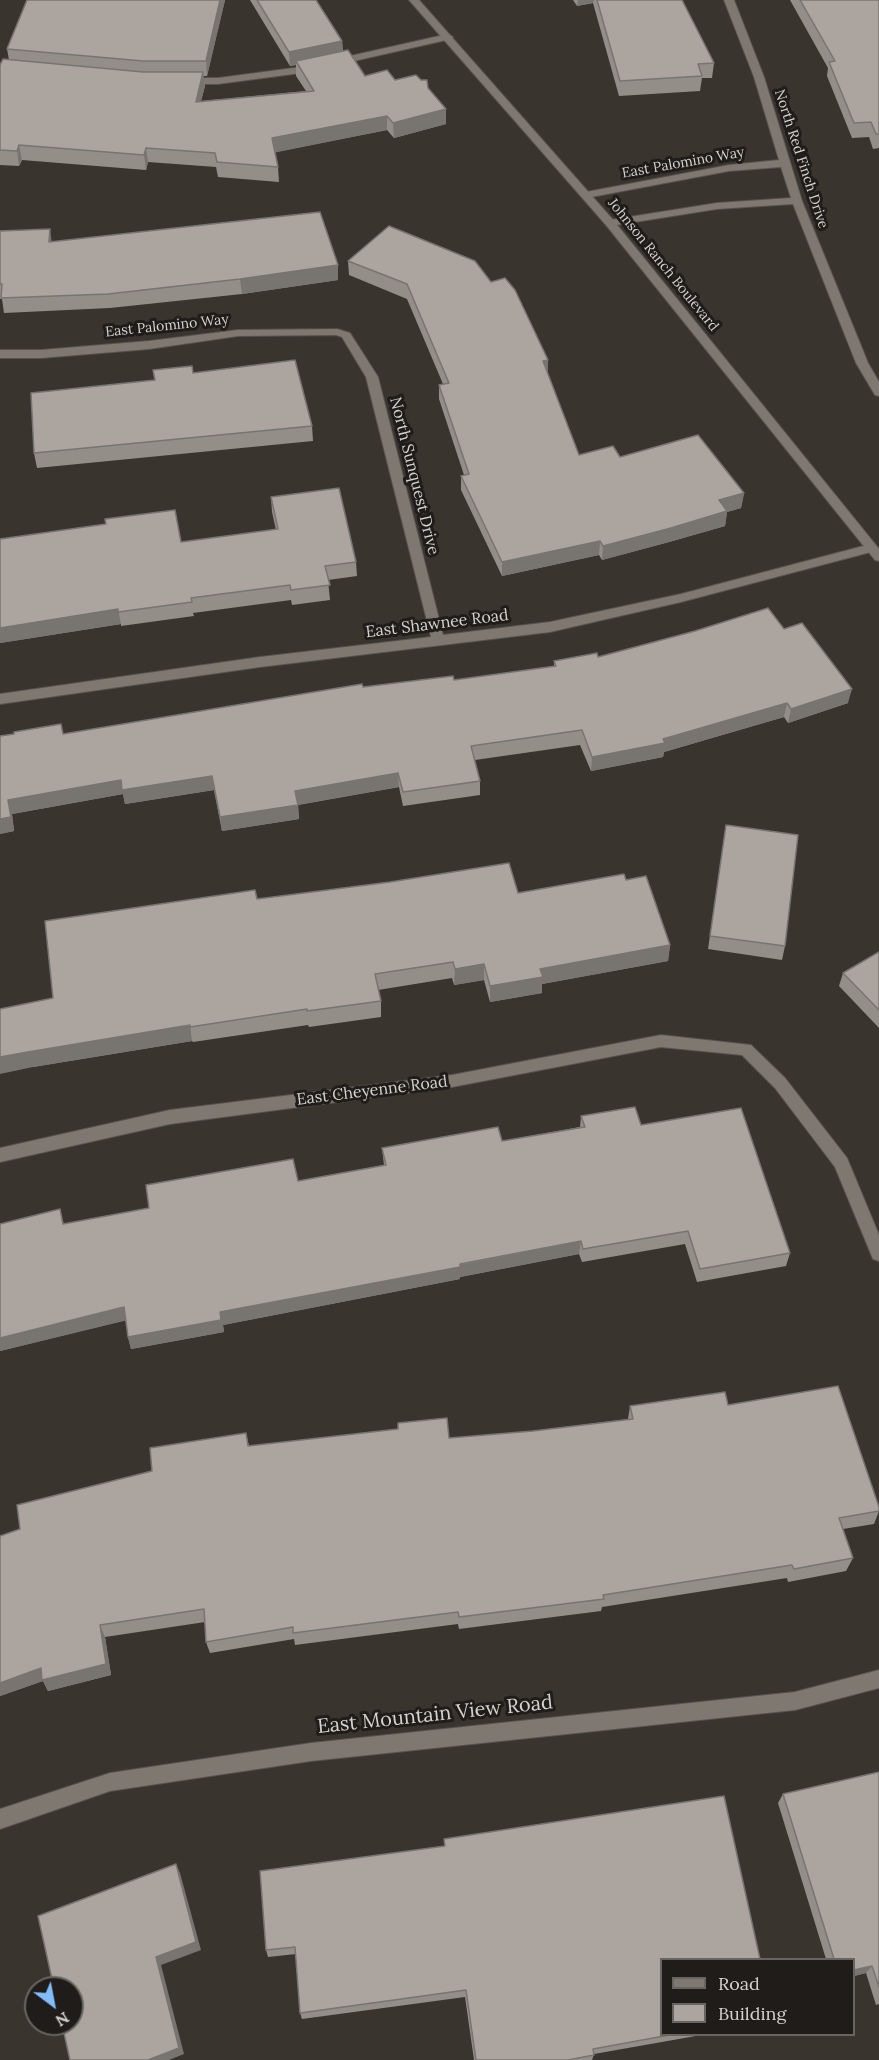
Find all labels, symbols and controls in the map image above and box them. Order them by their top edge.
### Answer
street label: North Red Finch Drive [771,87,831,231]
street label: East Palomino Way [621,144,745,182]
street label: Johnson Ranch Boulevard [604,195,722,335]
street label: East Palomino Way [105,311,229,341]
street label: North Sunquest Drive [385,395,443,557]
street label: East Shawnee Road [364,606,510,642]
street label: East Cheyenne Road [296,1072,448,1110]
street label: East Mountain View Road [316,1691,554,1739]
legend [660,1958,855,2036]
text: Road [718,1972,760,1995]
north arrow [24,1976,84,2036]
text: Building [718,2002,786,2025]
text: N [52,2008,73,2031]

